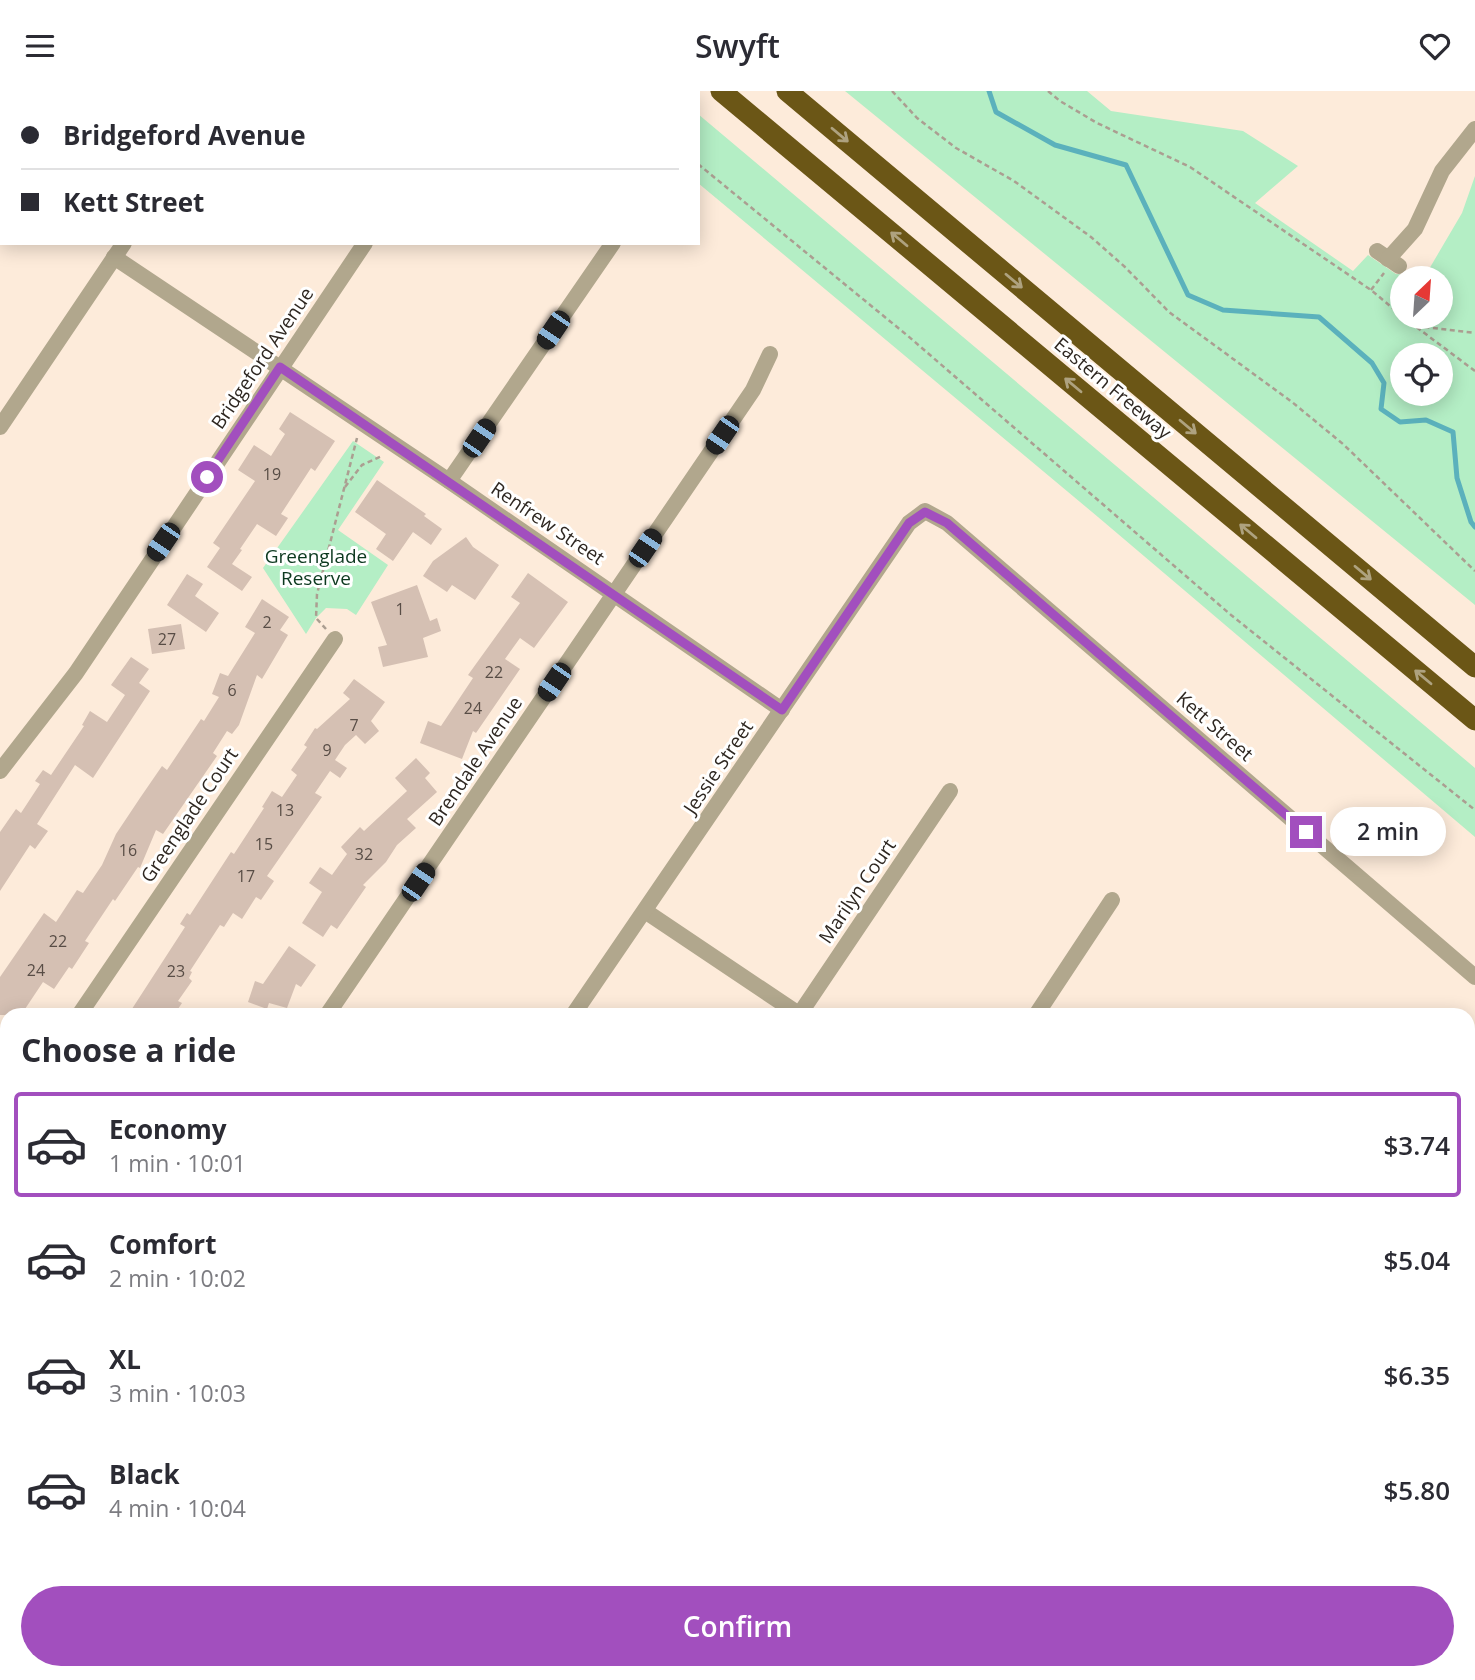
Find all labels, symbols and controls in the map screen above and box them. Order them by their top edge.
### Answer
text: Swyft [695,24,780,67]
icon: menu [21,27,59,65]
icon: heart [1416,27,1454,65]
text: Bridgeford Avenue [63,117,306,153]
one-way arrow [830,127,848,143]
text: Kett Street [63,184,204,220]
one-way arrow [890,231,908,247]
north arrow [1390,266,1452,329]
map controls [1390,266,1453,406]
one-way arrow [1005,273,1023,289]
street label: Bridgeford Avenue [205,282,319,434]
car [533,307,574,353]
street label: Eastern Freeway [1049,331,1178,445]
button: locate [1390,343,1453,406]
one-way arrow [1065,377,1083,393]
car [702,412,743,458]
car [459,415,500,461]
one-way arrow [1179,419,1197,435]
route start [191,461,223,493]
house number: 19 [263,463,281,485]
street label: Renfrew Street [486,475,610,571]
car [143,519,184,565]
one-way arrow [1239,523,1257,539]
car [625,525,666,571]
park label: Greenglade Reserve [265,543,367,591]
one-way arrow [1353,565,1371,581]
house number: 1 [395,598,405,620]
house number: 2 [262,611,272,633]
house number: 27 [158,628,176,650]
car [534,659,575,705]
house number: 22 [485,661,503,683]
one-way arrow [1414,669,1432,685]
house number: 6 [227,679,237,701]
street label: Kett Street [1171,685,1259,767]
street label: Brendale Avenue [422,691,528,831]
house number: 24 [464,697,482,719]
house number: 7 [349,714,359,736]
street label: Jessie Street [676,715,759,820]
house number: 9 [322,739,332,761]
street label: Greenglade Court [134,742,244,887]
house number: 13 [276,799,294,821]
callout: 2 min [1330,807,1446,857]
text: 2 min [1357,815,1419,847]
route end [1290,816,1322,848]
house number: 15 [255,833,273,855]
street label: Marilyn Court [812,834,902,948]
house number: 16 [119,839,137,861]
house number: 32 [355,843,373,865]
car [398,859,439,905]
house number: 17 [237,865,255,887]
house number: 22 [49,930,67,952]
house number: 24 [27,959,45,981]
house number: 23 [167,960,185,982]
text: Choose a ride [21,1028,236,1071]
text: Economy [109,1111,227,1147]
icon: car [25,1113,88,1176]
text: $3.74 [1383,1127,1450,1163]
text: 1 min · 10:01 [109,1147,246,1179]
text: Comfort [109,1226,216,1262]
icon: car [25,1228,88,1291]
text: $5.04 [1383,1242,1450,1278]
text: 2 min · 10:02 [109,1262,246,1294]
text: XL [109,1341,141,1377]
icon: car [25,1343,88,1406]
text: $6.35 [1383,1357,1450,1393]
text: 3 min · 10:03 [109,1377,246,1409]
text: Black [109,1456,180,1492]
icon: car [25,1458,88,1521]
text: $5.80 [1383,1472,1450,1508]
text: 4 min · 10:04 [109,1492,246,1524]
button: Confirm [21,1586,1454,1666]

